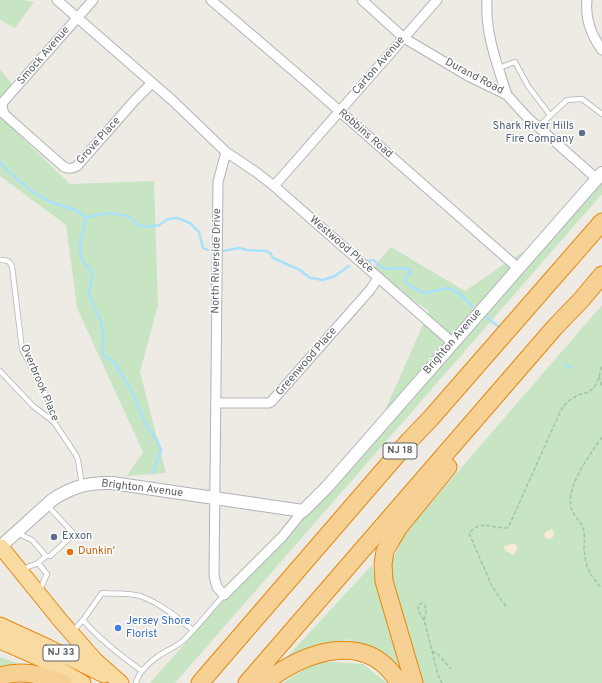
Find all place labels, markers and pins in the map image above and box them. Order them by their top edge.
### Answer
place label: Shark River Hills Fire Company [493,120,574,146]
marker: Shark River Hills Fire Company [577,128,587,138]
place label: Exxon [62,530,92,544]
marker: Exxon [49,532,59,542]
place label: Dunkin' [78,545,115,559]
marker: Dunkin' [65,547,75,557]
place label: Jersey Shore Florist [126,615,190,641]
marker: Jersey Shore Florist [113,623,123,633]

